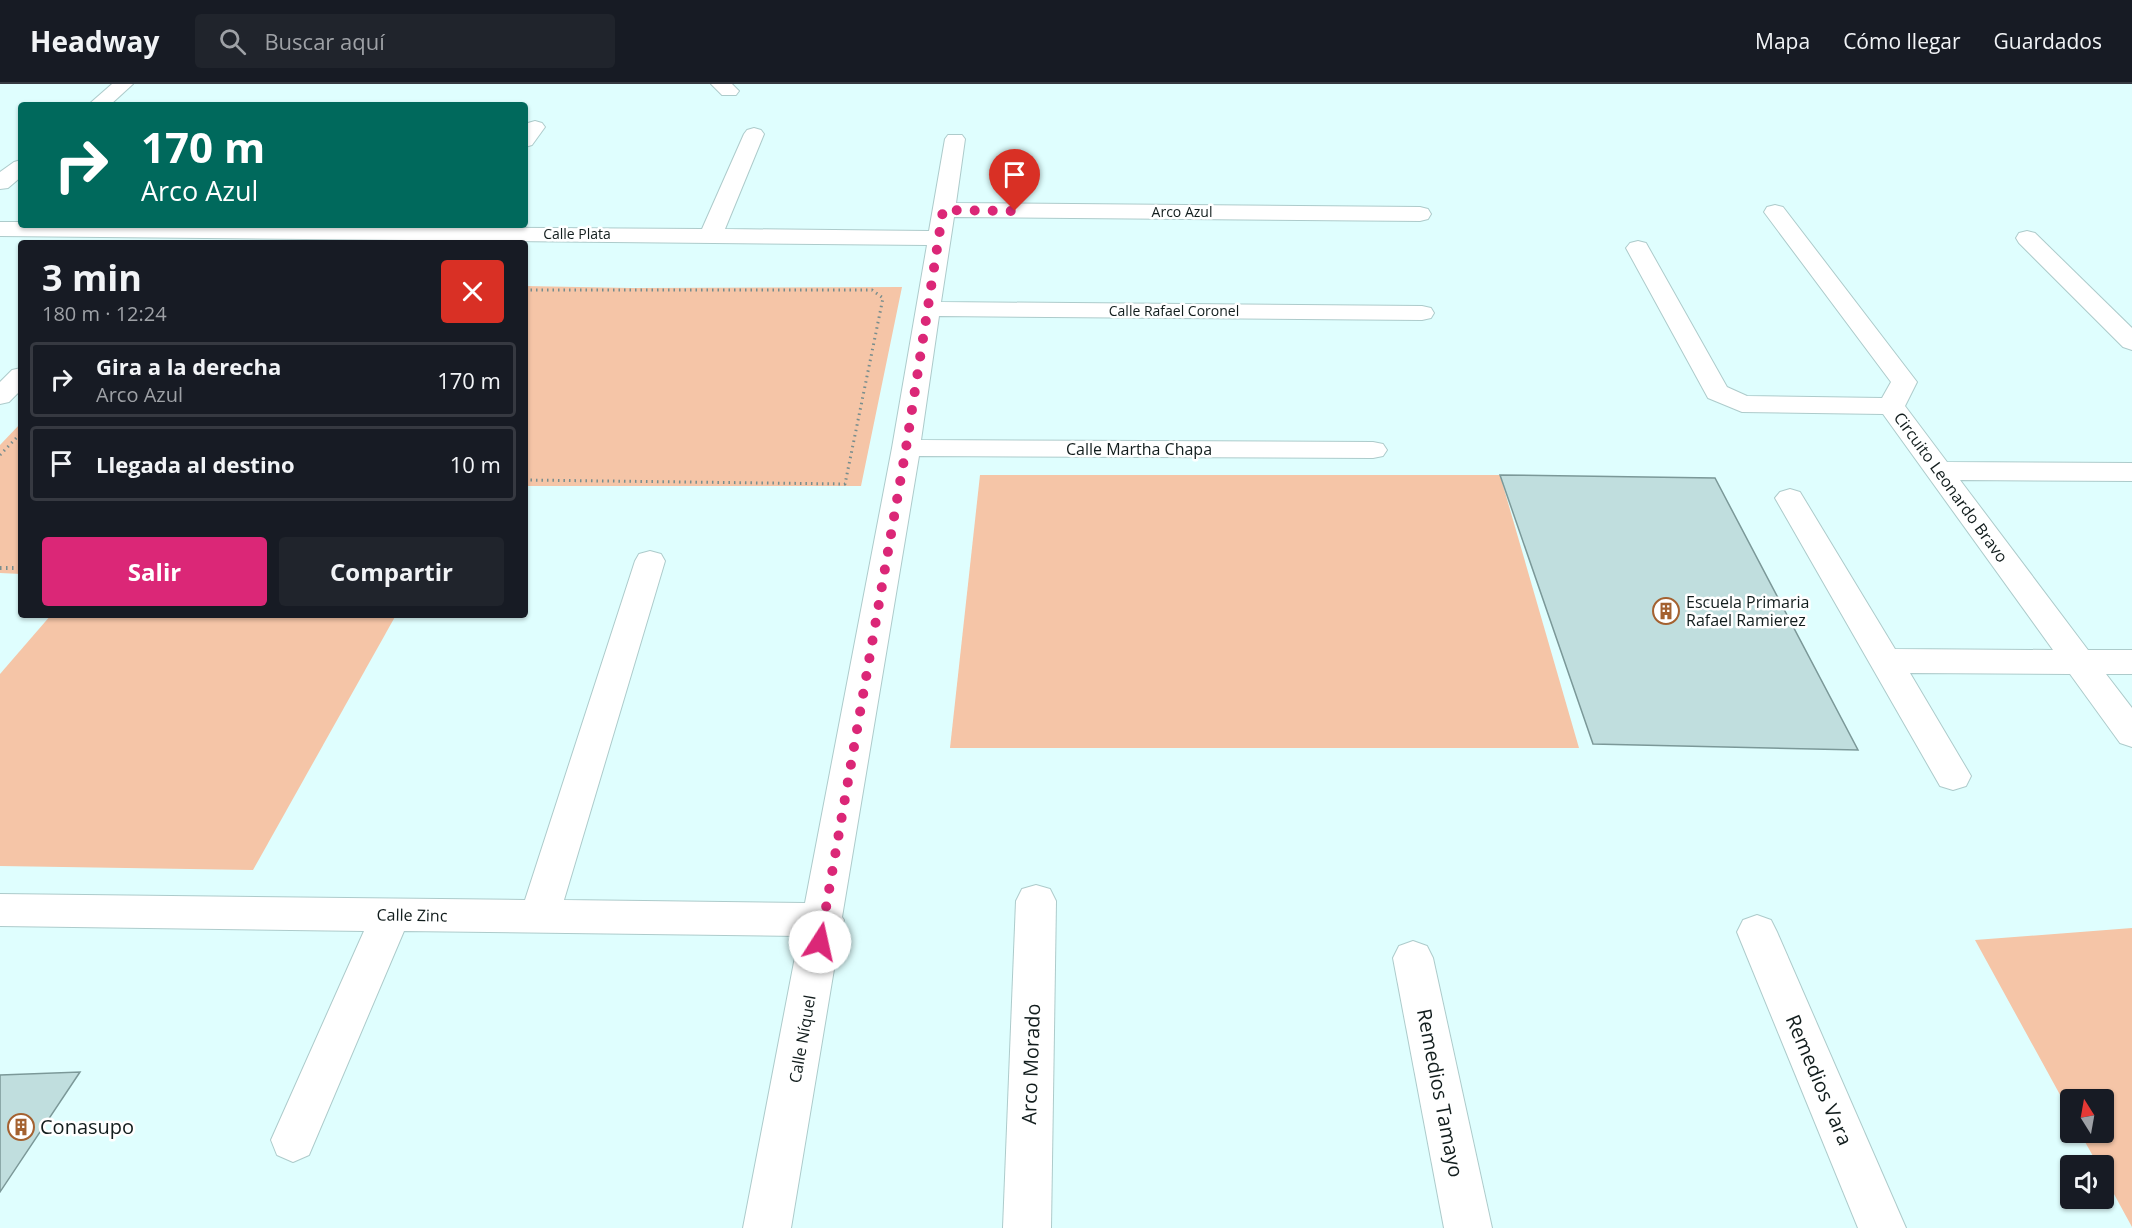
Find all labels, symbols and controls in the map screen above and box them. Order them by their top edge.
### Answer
search box [195,14,615,68]
text: Headway [30,22,159,60]
icon: search [216,25,249,58]
text: Buscar aquí [264,26,385,56]
text: Mapa [1755,27,1810,55]
text: Cómo llegar [1843,27,1961,55]
text: Guardados [1994,27,2102,55]
text: 170 m [141,118,265,175]
icon: right [42,126,120,204]
pin [989,149,1040,211]
icon: arrive [998,158,1031,191]
text: Arco Azul [141,172,258,209]
street label: Arco Azul [1152,202,1212,221]
street label: Calle Plata [543,224,611,243]
text: 3 min [42,253,142,302]
button: close [441,260,504,323]
text: 180 m · 12:24 [42,300,167,327]
street label: Calle Rafael Coronel [1109,301,1239,320]
text: Gira a la derecha [96,351,281,381]
icon: right [45,363,78,396]
text: 170 m [437,365,501,395]
text: Arco Azul [96,381,183,408]
street label: Circuito Leonardo Bravo [1889,407,2013,567]
street label: Calle Martha Chapa [1066,438,1212,460]
icon: arrive [45,447,78,480]
text: Llegada al destino [96,449,295,479]
text: 10 m [450,449,501,479]
button: Salir [42,537,267,606]
button: Compartir [279,537,504,606]
place label: Escuela Primaria Rafael Ramierez [1686,591,1809,631]
building icon: Escuela Primaria Rafael Ramierez [1651,596,1681,626]
street label: Calle Zinc [376,903,448,927]
position arrow [788,910,852,974]
street label: Calle Níquel [783,993,821,1085]
street label: Arco Morado [1015,1003,1046,1125]
street label: Remedios Tamayo [1411,1006,1470,1179]
street label: Remedios Vara [1780,1010,1859,1149]
north arrow [2060,1089,2114,1143]
map controls [2060,1089,2114,1209]
building icon: Conasupo [6,1112,36,1142]
place label: Conasupo [40,1113,134,1140]
button: sound [2060,1155,2114,1209]

